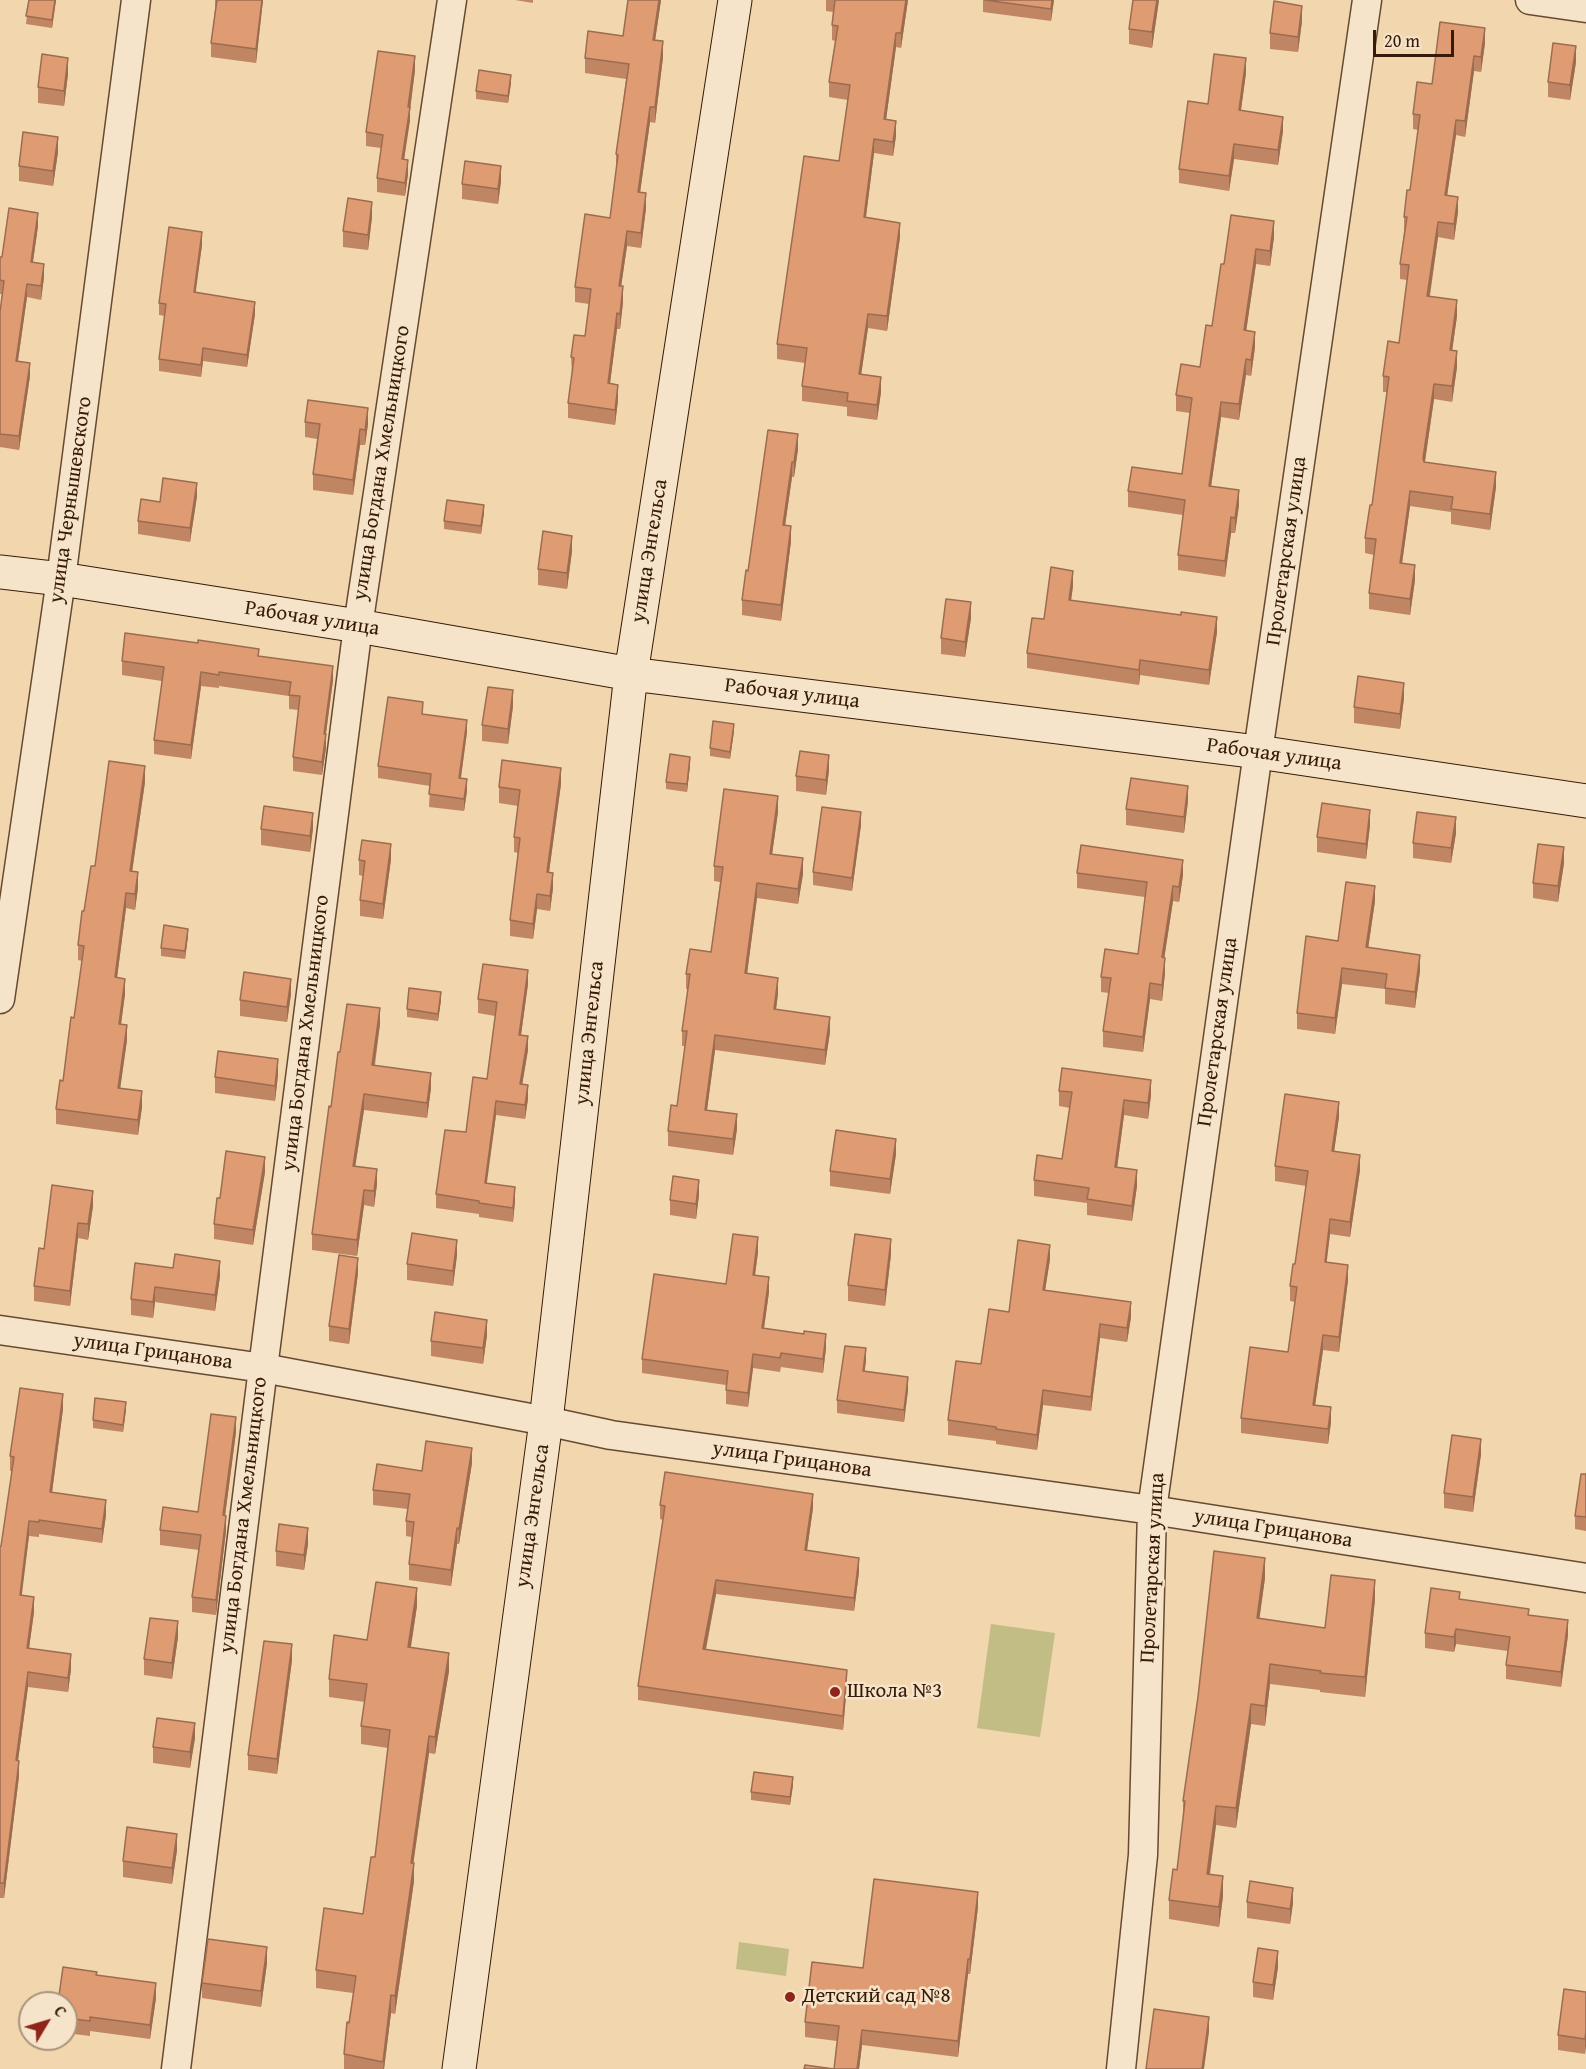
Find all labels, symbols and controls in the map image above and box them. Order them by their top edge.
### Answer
scale bar [1376,18,1457,56]
text: 20 m [1384,27,1420,54]
street label: улица Богдана Хмельницкого [348,324,416,602]
street label: улица Чернышевского [44,395,98,605]
street label: Пролетарская улица [1261,455,1313,647]
street label: улица Энгельса [626,477,674,625]
street label: Рабочая улица [243,596,381,642]
street label: Рабочая улица [723,673,861,715]
street label: Рабочая улица [1205,733,1343,777]
street label: улица Богдана Хмельницкого [277,893,335,1173]
street label: Пролетарская улица [1192,936,1244,1128]
street label: улица Энгельса [570,960,610,1106]
street label: улица Грицанова [72,1328,234,1376]
street label: улица Богдана Хмельницкого [215,1375,273,1655]
street label: улица Грицанова [711,1436,873,1484]
street label: улица Энгельса [510,1442,556,1590]
street label: Пролетарская улица [1135,1472,1171,1664]
street label: улица Грицанова [1192,1504,1354,1554]
place label: Школа №3 [847,1679,942,1705]
marker: Школа №3 [828,1685,842,1699]
place label: Детский сад №8 [802,1984,951,2010]
marker: Детский сад №8 [783,1990,797,2004]
north arrow [18,1991,78,2051]
text: С [48,2000,73,2022]

